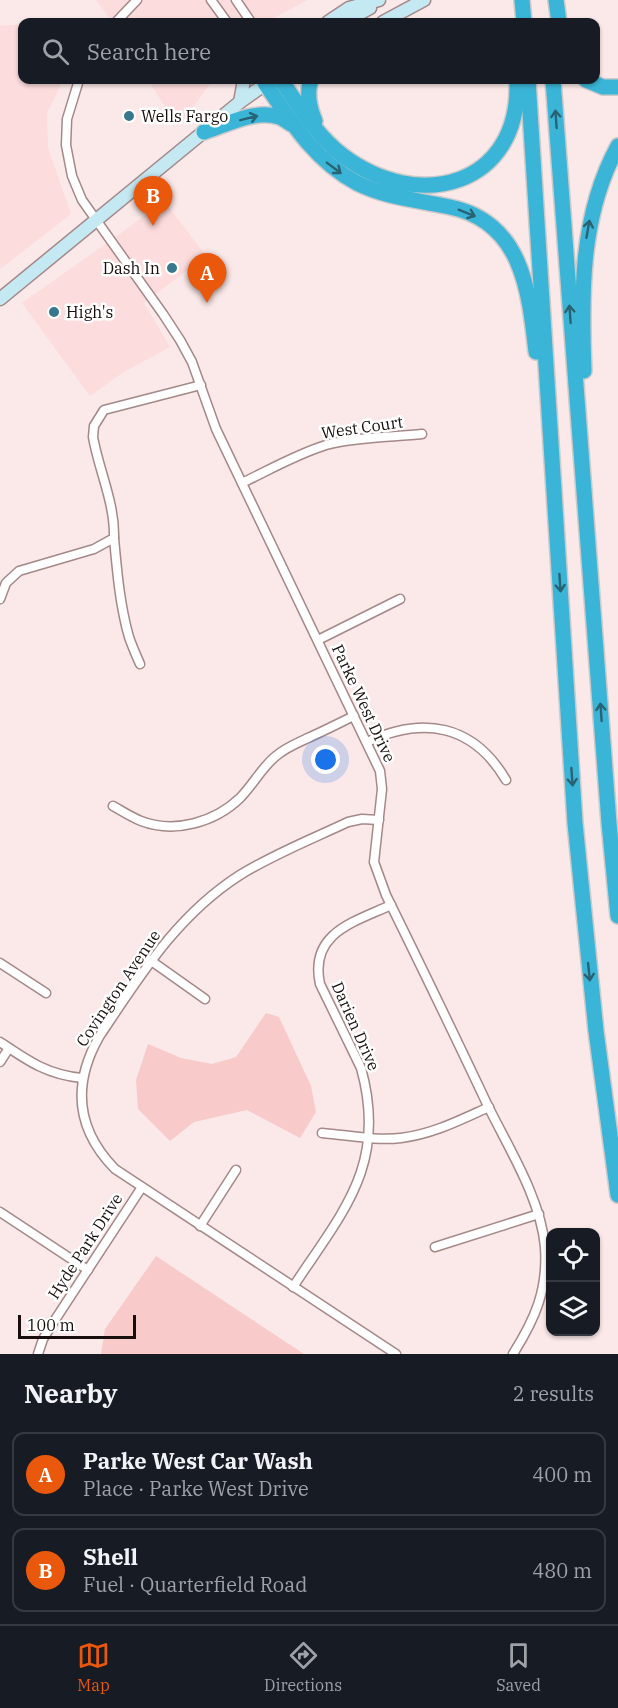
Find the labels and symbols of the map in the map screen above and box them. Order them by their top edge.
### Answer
place label: Wells Fargo [141,106,228,126]
marker: Wells Fargo [122,109,136,123]
one-way arrow [550,110,561,130]
one-way arrow [239,111,258,123]
one-way arrow [325,162,341,174]
pin: B [134,176,172,226]
one-way arrow [457,208,476,219]
one-way arrow [583,220,594,240]
pin: A [188,254,226,303]
place label: Dash In [103,258,160,278]
marker: Dash In [165,261,179,275]
place label: High's [66,302,113,322]
one-way arrow [564,304,575,324]
marker: High's [47,305,61,319]
street label: West Court [320,411,405,443]
one-way arrow [554,572,565,592]
street label: Parke West Drive [328,641,400,765]
one-way arrow [596,702,607,722]
your location [311,745,340,774]
one-way arrow [567,767,578,787]
street label: Covington Avenue [72,926,164,1050]
one-way arrow [584,961,595,981]
street label: Darien Drive [328,979,384,1073]
street label: Hyde Park Drive [43,1189,127,1303]
scale bar [18,1312,136,1340]

